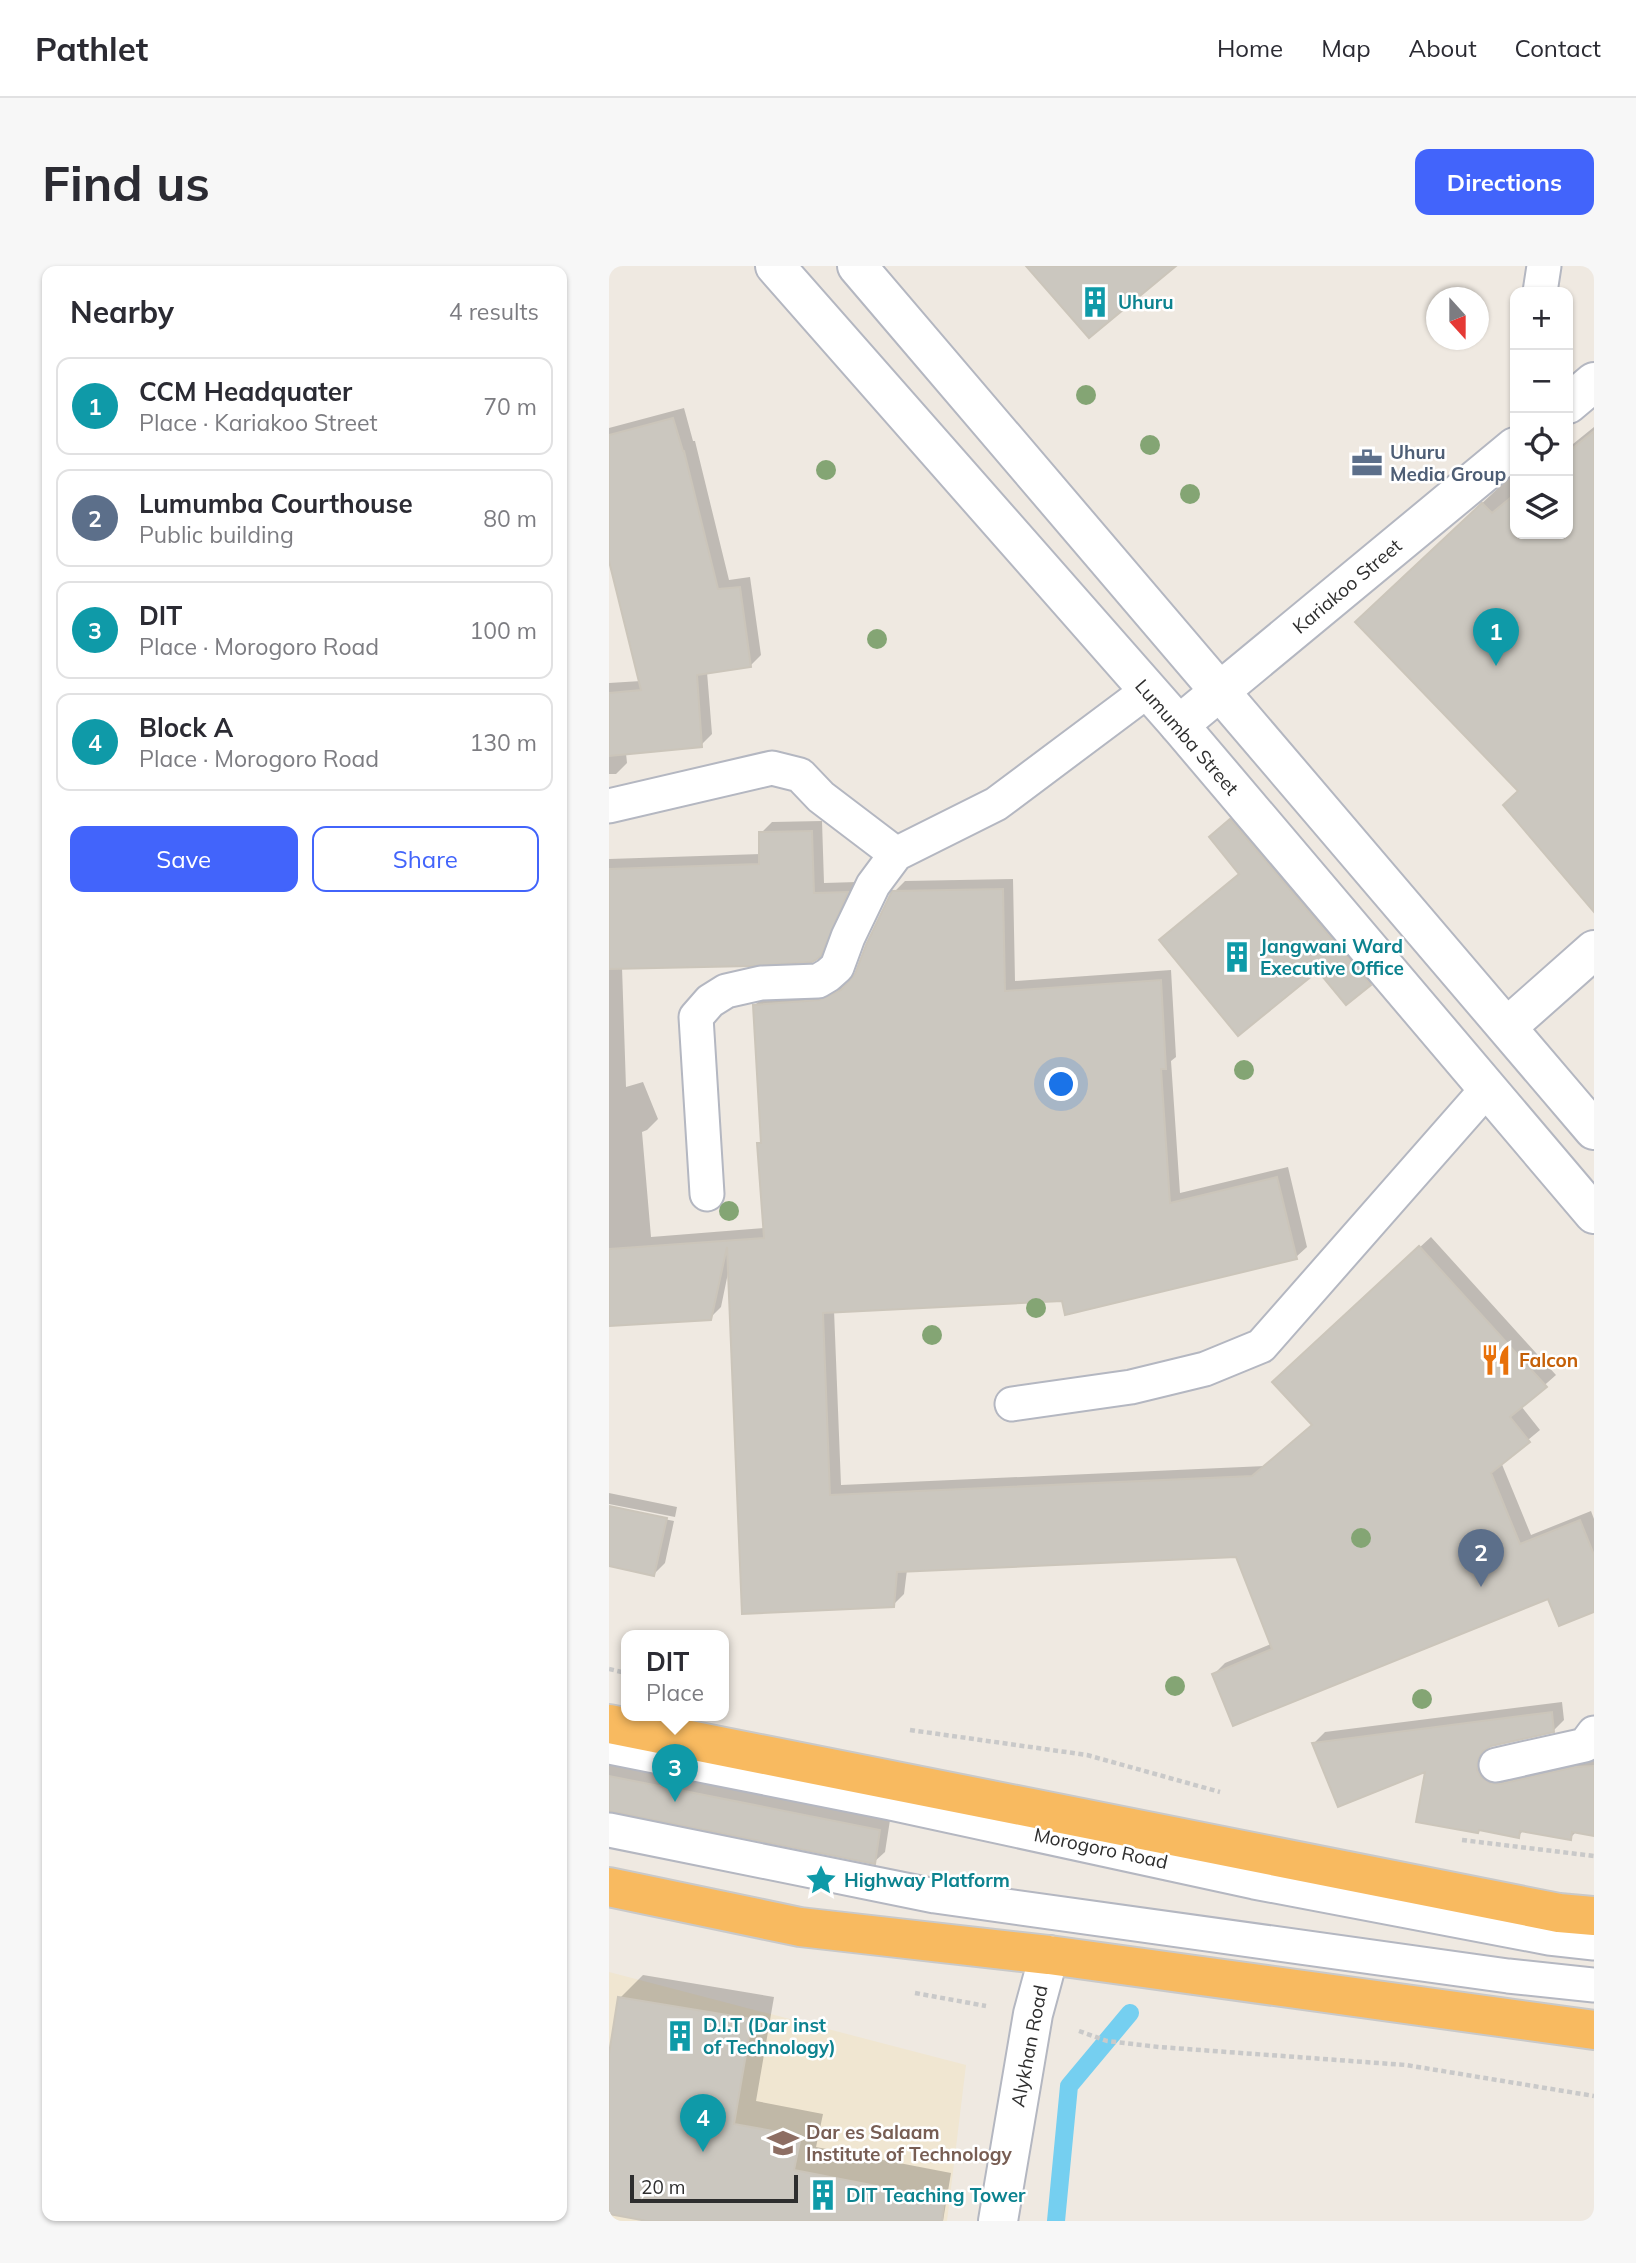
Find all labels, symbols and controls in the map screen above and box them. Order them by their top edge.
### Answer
text: Pathlet [35,28,148,69]
text: Home [1217,33,1283,63]
text: Map [1321,33,1371,63]
text: About [1409,33,1477,63]
text: Contact [1515,33,1601,63]
button: Directions [1415,149,1594,215]
text: Find us [42,152,210,213]
building icon: Uhuru [1078,285,1112,319]
north arrow [1426,287,1489,350]
map controls [1510,287,1573,539]
button: + [1510,287,1573,350]
place label: Uhuru [1118,290,1174,314]
text: Nearby [70,293,174,331]
text: 4 results [449,297,539,326]
button: − [1510,350,1573,413]
text: CCM Headquater [139,375,352,408]
text: 1 [88,392,102,421]
text: 70 m [483,392,537,421]
text: Place · Kariakoo Street [139,408,378,437]
button: locate [1510,413,1573,476]
place label: Uhuru Media Group [1390,440,1507,486]
office icon: Uhuru Media Group [1350,446,1384,480]
button: layers [1510,476,1573,539]
text: Lumumba Courthouse [139,487,413,520]
text: 2 [88,504,102,533]
text: 80 m [483,504,537,533]
text: Public building [139,520,294,549]
street label: Kariakoo Street [1288,533,1407,639]
text: DIT [139,599,182,632]
pin: 1 [1473,608,1519,666]
text: 3 [88,616,102,645]
text: 100 m [469,616,537,645]
text: Place · Morogoro Road [139,632,379,661]
street label: Lumumba Street [1130,674,1244,800]
text: Block A [139,711,233,744]
text: 4 [88,728,102,757]
text: 130 m [469,728,537,757]
text: Place · Morogoro Road [139,744,379,773]
button: Save [70,826,298,892]
button: Share [312,826,539,892]
place label: Jangwani Ward Executive Office [1260,934,1404,980]
building icon: Jangwani Ward Executive Office [1220,940,1254,974]
your location [1044,1067,1078,1101]
restaurant icon: Falcon [1479,1343,1513,1377]
place label: Falcon [1519,1348,1578,1372]
pin: 2 [1458,1529,1504,1587]
popup [621,1630,729,1721]
text: DIT [646,1645,689,1678]
text: Place [646,1678,704,1707]
pin: 3 [652,1744,698,1802]
street label: Morogoro Road [1032,1822,1170,1874]
place icon: Highway Platform [804,1863,838,1897]
place label: Highway Platform [844,1868,1010,1892]
street label: Alykhan Road [1005,1983,1053,2109]
place label: D.I.T (Dar inst of Technology) [703,2013,836,2059]
building icon: D.I.T (Dar inst of Technology) [663,2019,697,2053]
pin: 4 [680,2094,726,2152]
place label: Dar es Salaam Institute of Technology [806,2120,1012,2166]
school or university icon: Dar es Salaam Institute of Technology [766,2126,800,2160]
scale bar [630,2172,798,2204]
text: 20 m [641,2175,685,2199]
building icon: DIT Teaching Tower [806,2178,840,2212]
place label: DIT Teaching Tower [846,2183,1026,2207]

